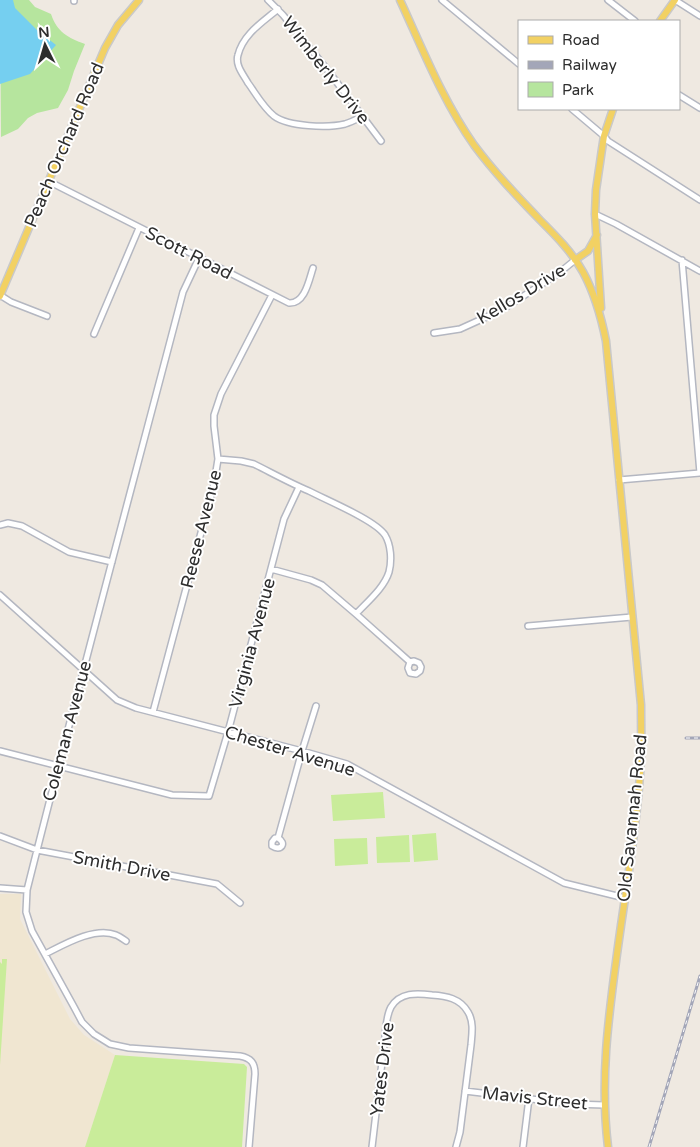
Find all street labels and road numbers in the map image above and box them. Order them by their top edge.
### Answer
street label: Wimberly Drive [277,12,375,128]
street label: Peach Orchard Road [19,59,109,231]
street label: Scott Road [142,222,236,284]
street label: Kellos Drive [473,259,569,329]
street label: Reese Avenue [176,468,226,590]
street label: Virginia Avenue [224,575,280,711]
street label: Coleman Avenue [38,658,96,804]
street label: Chester Avenue [222,721,358,781]
street label: Old Savannah Road [612,733,652,903]
street label: Smith Drive [71,846,173,886]
street label: Yates Drive [365,1021,399,1117]
street label: Mavis Street [481,1082,589,1114]

